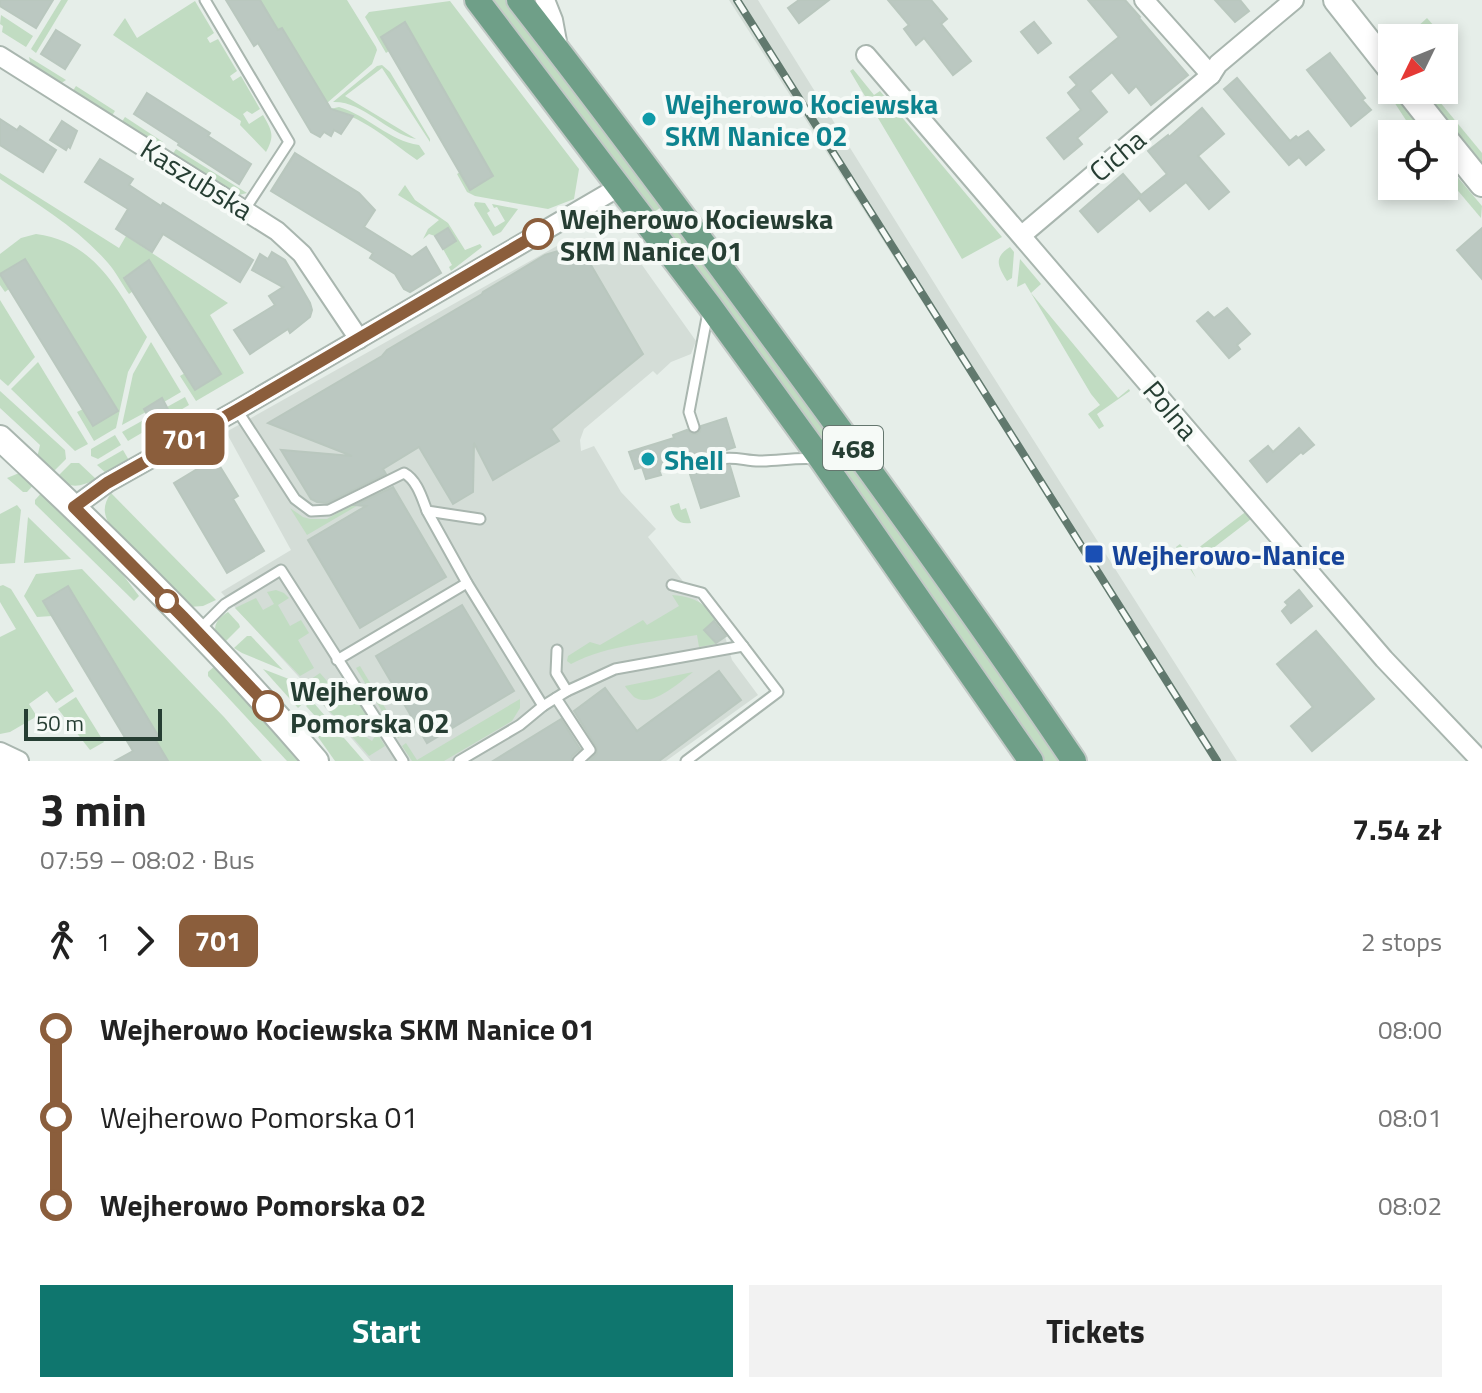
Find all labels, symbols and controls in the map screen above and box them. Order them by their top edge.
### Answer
north arrow [1378,24,1458,104]
map controls [1378,24,1458,200]
place label: Wejherowo Kociewska SKM Nanice 02 [665,82,938,157]
marker: Wejherowo Kociewska SKM Nanice 02 [640,110,658,128]
street label: Cicha [1079,118,1155,192]
button: locate [1378,120,1458,200]
street label: Kaszubska [132,127,262,231]
place label: Wejherowo Kociewska SKM Nanice 01 [560,197,833,272]
marker: Wejherowo Kociewska SKM Nanice 01 [523,219,553,249]
street label: Polna [1133,371,1209,449]
line badge: 701 [139,413,231,465]
text: 701 [161,417,209,460]
road number: 468 [823,426,883,470]
place label: Shell [664,438,724,481]
marker: Shell [639,450,657,468]
place label: Wejherowo-Nanice [1112,533,1345,576]
marker: Wejherowo-Nanice [1083,543,1105,565]
unlabelled marker [156,590,178,612]
place label: Wejherowo Pomorska 02 [290,669,450,744]
marker: Wejherowo Pomorska 02 [253,691,283,721]
scale bar [24,705,162,741]
text: 50 m [36,706,84,740]
text: 3 min [40,776,147,843]
text: 7.54 zł [1352,806,1442,852]
text: 07:59 – 08:02 · Bus [40,840,255,879]
icon: walk [40,919,84,963]
icon: forward [123,919,167,963]
text: 701 [195,919,242,962]
text: 1 [96,922,111,961]
text: 2 stops [1361,922,1442,961]
text: Wejherowo Kociewska SKM Nanice 01 [100,1006,595,1052]
text: 08:00 [1378,1010,1442,1049]
text: Wejherowo Pomorska 01 [100,1094,418,1140]
text: 08:01 [1378,1098,1442,1137]
text: Wejherowo Pomorska 02 [100,1182,426,1228]
text: 08:02 [1378,1186,1442,1225]
button: Start [40,1285,733,1377]
button: Tickets [749,1285,1442,1377]

